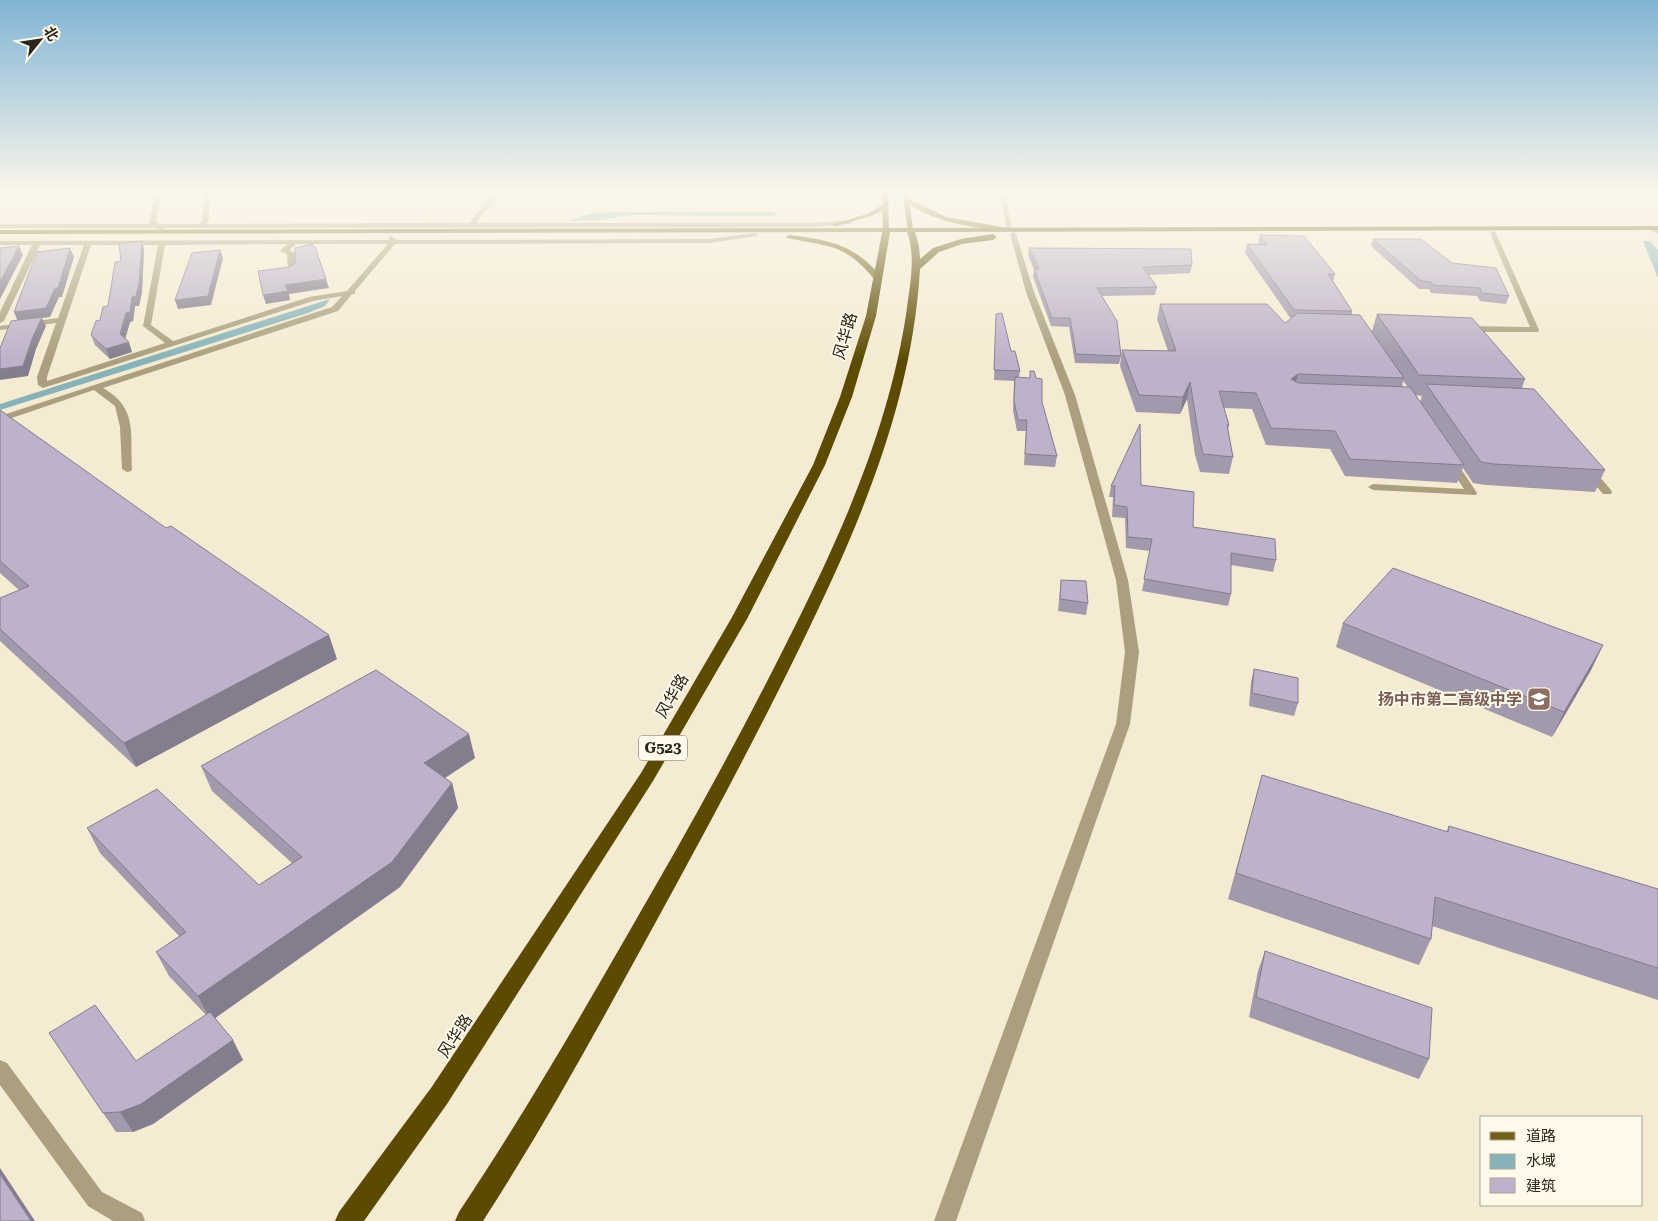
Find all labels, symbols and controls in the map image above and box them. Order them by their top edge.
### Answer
north arrow [15,15,65,65]
text: 北 [41,23,62,44]
street label: 风华路 [829,310,861,362]
street label: 风华路 [652,670,692,722]
school or university icon: 扬中市第二高级中学 [1526,686,1552,712]
place label: 扬中市第二高级中学 [1378,690,1522,709]
road number: G523 [639,736,687,760]
street label: 风华路 [434,1011,476,1061]
legend [1480,1116,1643,1206]
text: 道路 [1526,1127,1556,1145]
text: 水域 [1526,1152,1556,1170]
text: 建筑 [1526,1177,1556,1195]

